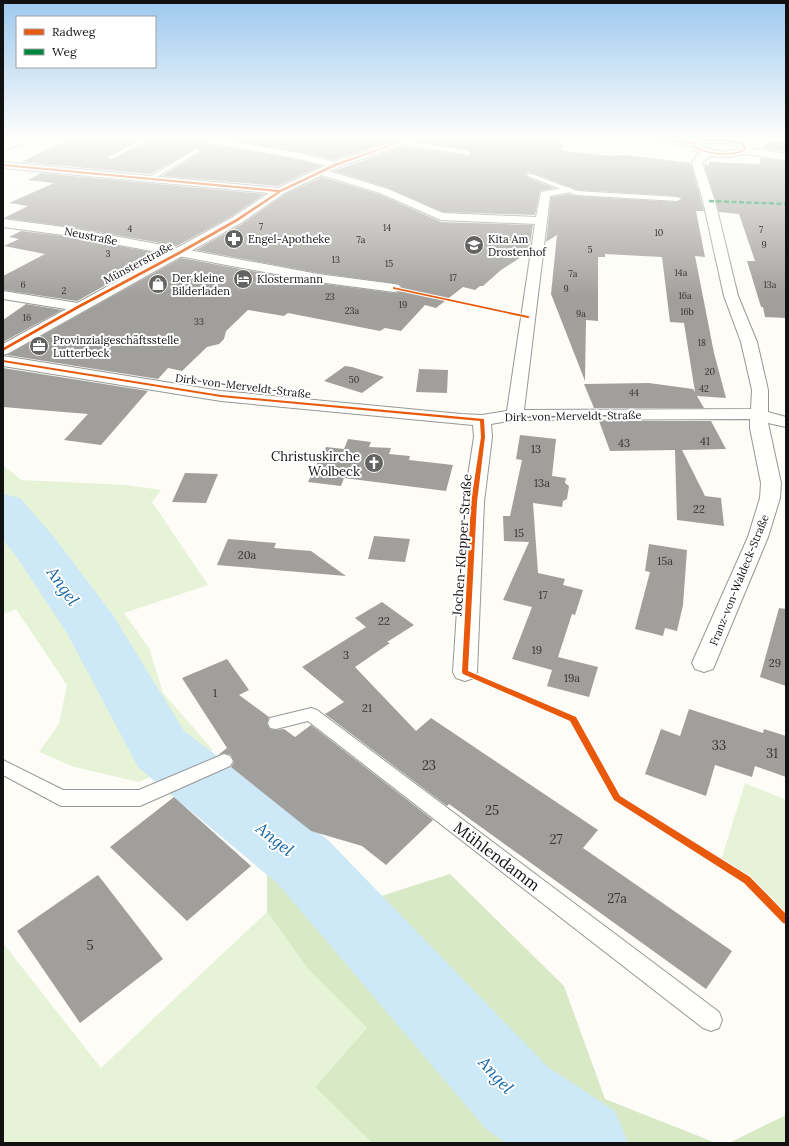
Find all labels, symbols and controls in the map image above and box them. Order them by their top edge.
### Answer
legend [16,16,156,68]
text: Radweg [52,24,96,39]
text: Weg [52,44,77,59]
house number: 7 [259,221,263,232]
house number: 14 [383,222,391,233]
house number: 4 [128,223,133,234]
street label: Neustraße [63,224,119,248]
house number: 7 [759,224,763,235]
house number: 10 [655,227,664,238]
pharmacy icon: Engel-Apotheke [223,228,245,250]
place label: Engel-Apotheke [248,232,330,246]
place label: Kita Am Drostenhof [488,232,547,259]
house number: 7a [357,234,366,245]
school or university icon: Kita Am Drostenhof [463,234,485,256]
street label: Münsterstraße [101,239,175,287]
house number: 9 [761,239,767,250]
house number: 5 [588,244,593,255]
house number: 3 [105,248,111,259]
house number: 13 [332,254,340,265]
house number: 15 [385,258,393,269]
house number: 14a [675,267,688,278]
hotel icon: Klostermann [232,268,254,290]
house number: 7a [569,268,578,279]
place label: Der kleine Bilderladen [172,271,230,298]
place label: Klostermann [257,272,323,286]
house number: 17 [449,272,457,283]
shop icon: Der kleine Bilderladen [147,273,169,295]
house number: 6 [20,279,26,290]
house number: 13a [764,279,777,290]
house number: 9 [563,283,569,294]
house number: 2 [62,285,67,296]
house number: 16a [678,290,692,301]
house number: 23 [325,291,335,302]
house number: 19 [399,299,407,310]
house number: 23a [345,305,360,316]
house number: 16b [680,306,694,317]
house number: 9a [576,308,586,319]
house number: 16 [23,312,31,323]
house number: 33 [194,316,204,327]
place label: Provinzialgeschäftsstelle Lutterbeck [53,333,179,360]
office icon: Provinzialgeschäftsstelle Lutterbeck [28,335,50,357]
house number: 18 [698,337,706,348]
house number: 20 [705,366,716,377]
street label: Dirk-von-Merveldt-Straße [174,371,312,401]
house number: 50 [349,374,360,385]
house number: 42 [699,383,709,394]
house number: 44 [629,387,639,398]
street label: Dirk-von-Merveldt-Straße [505,408,641,424]
house number: 41 [700,434,710,448]
house number: 43 [618,436,630,450]
house number: 13 [531,442,541,456]
place label: Christuskirche Wolbeck [271,448,360,480]
church icon: Christuskirche Wolbeck [363,452,385,474]
street label: Jochen-Klepper-Straße [448,473,475,618]
house number: 13a [534,476,550,490]
house number: 22 [693,502,705,516]
street label: Franz-von-Waldeck-Straße [706,512,772,648]
house number: 15 [514,526,524,540]
house number: 20a [238,548,257,562]
house number: 15a [657,554,673,568]
water label: Angel [41,561,84,610]
house number: 17 [538,588,548,602]
house number: 22 [378,614,390,628]
house number: 19 [532,643,542,657]
house number: 3 [343,648,349,662]
house number: 29 [769,656,781,670]
house number: 19a [564,671,580,685]
house number: 1 [213,686,217,700]
house number: 21 [362,701,372,715]
house number: 33 [712,737,726,754]
house number: 31 [766,745,778,762]
house number: 23 [422,757,436,774]
house number: 25 [485,802,499,819]
water label: Angel [251,816,299,861]
street label: Mühlendamm [450,817,544,895]
house number: 27 [550,831,562,848]
house number: 27a [607,890,627,907]
house number: 5 [86,937,94,954]
water label: Angel [473,1051,519,1098]

